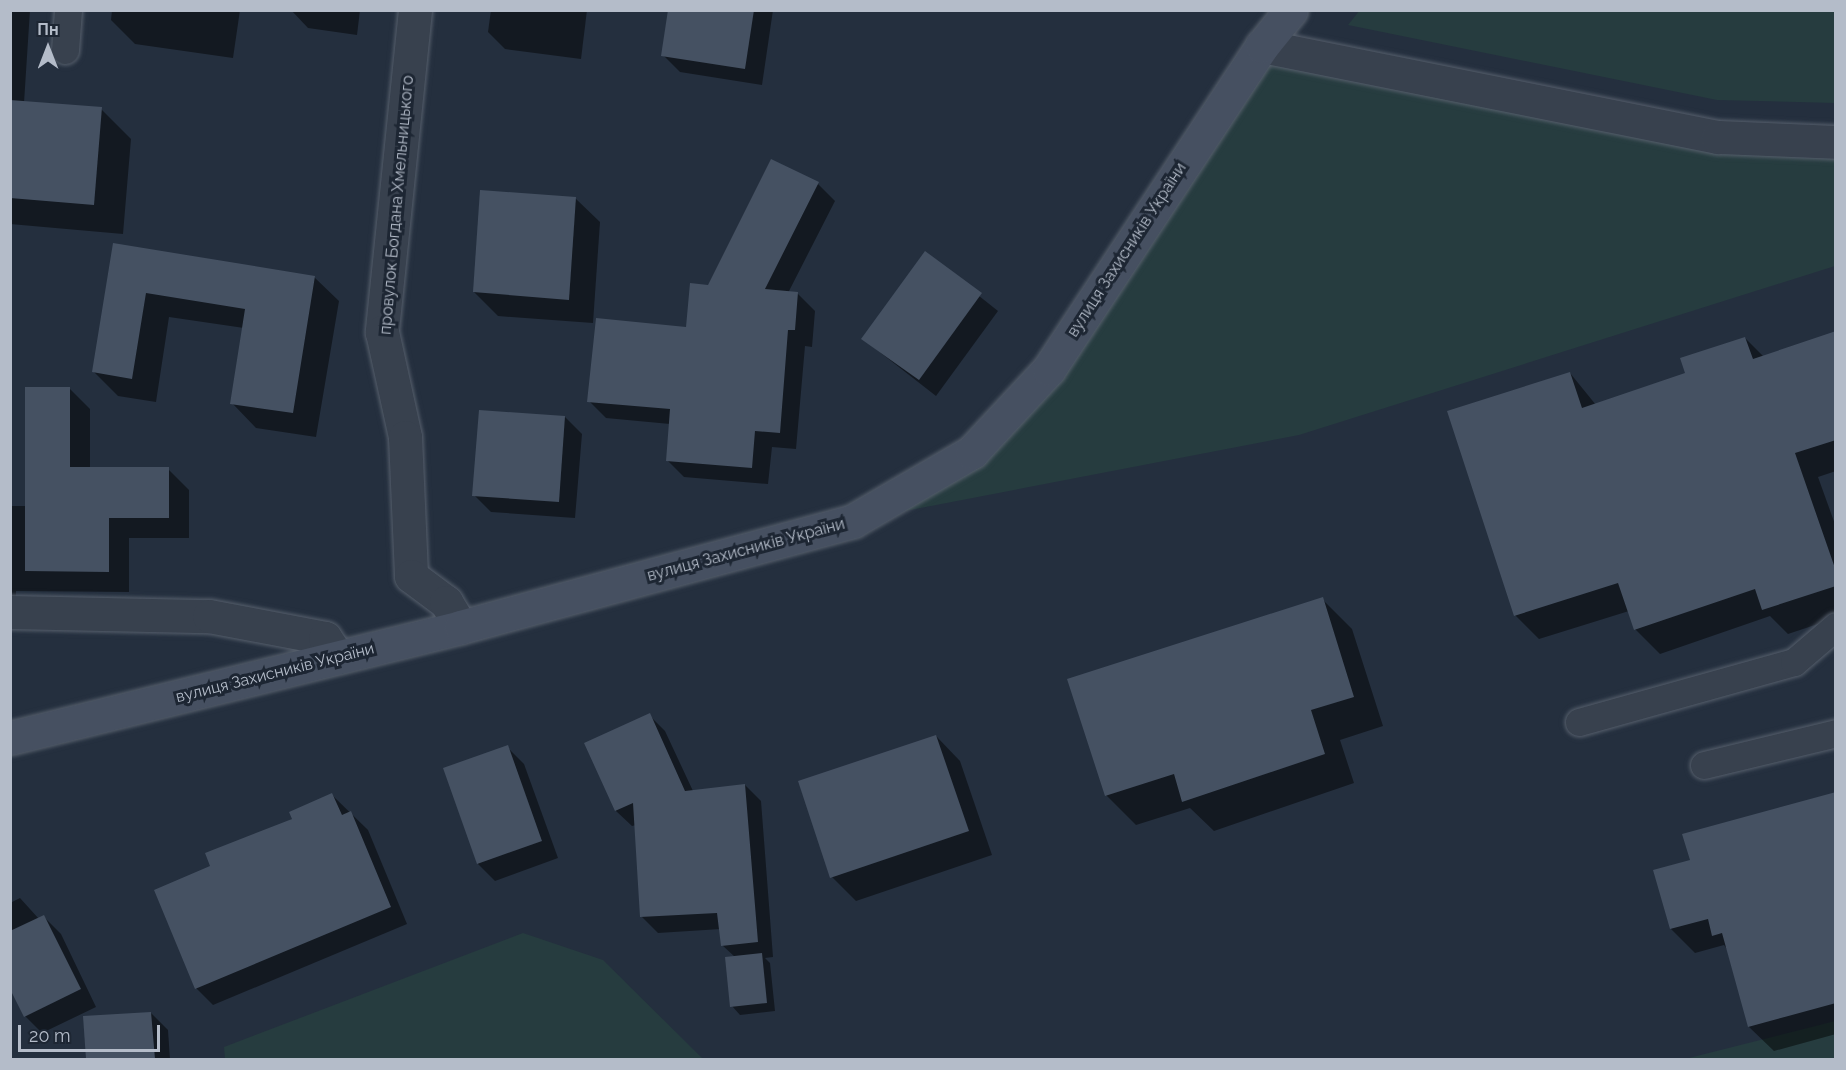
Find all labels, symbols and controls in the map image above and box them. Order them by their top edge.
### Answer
north arrow [18,18,78,78]
text: Пн [37,20,59,39]
street label: провулок Богдана Хмельницького [376,75,418,335]
street label: вулиця Захисників України [1063,159,1191,341]
street label: вулиця Захисників України [645,514,847,586]
street label: вулиця Захисників України [174,639,376,707]
scale bar [21,1013,164,1051]
text: 20 m [29,1025,71,1046]

